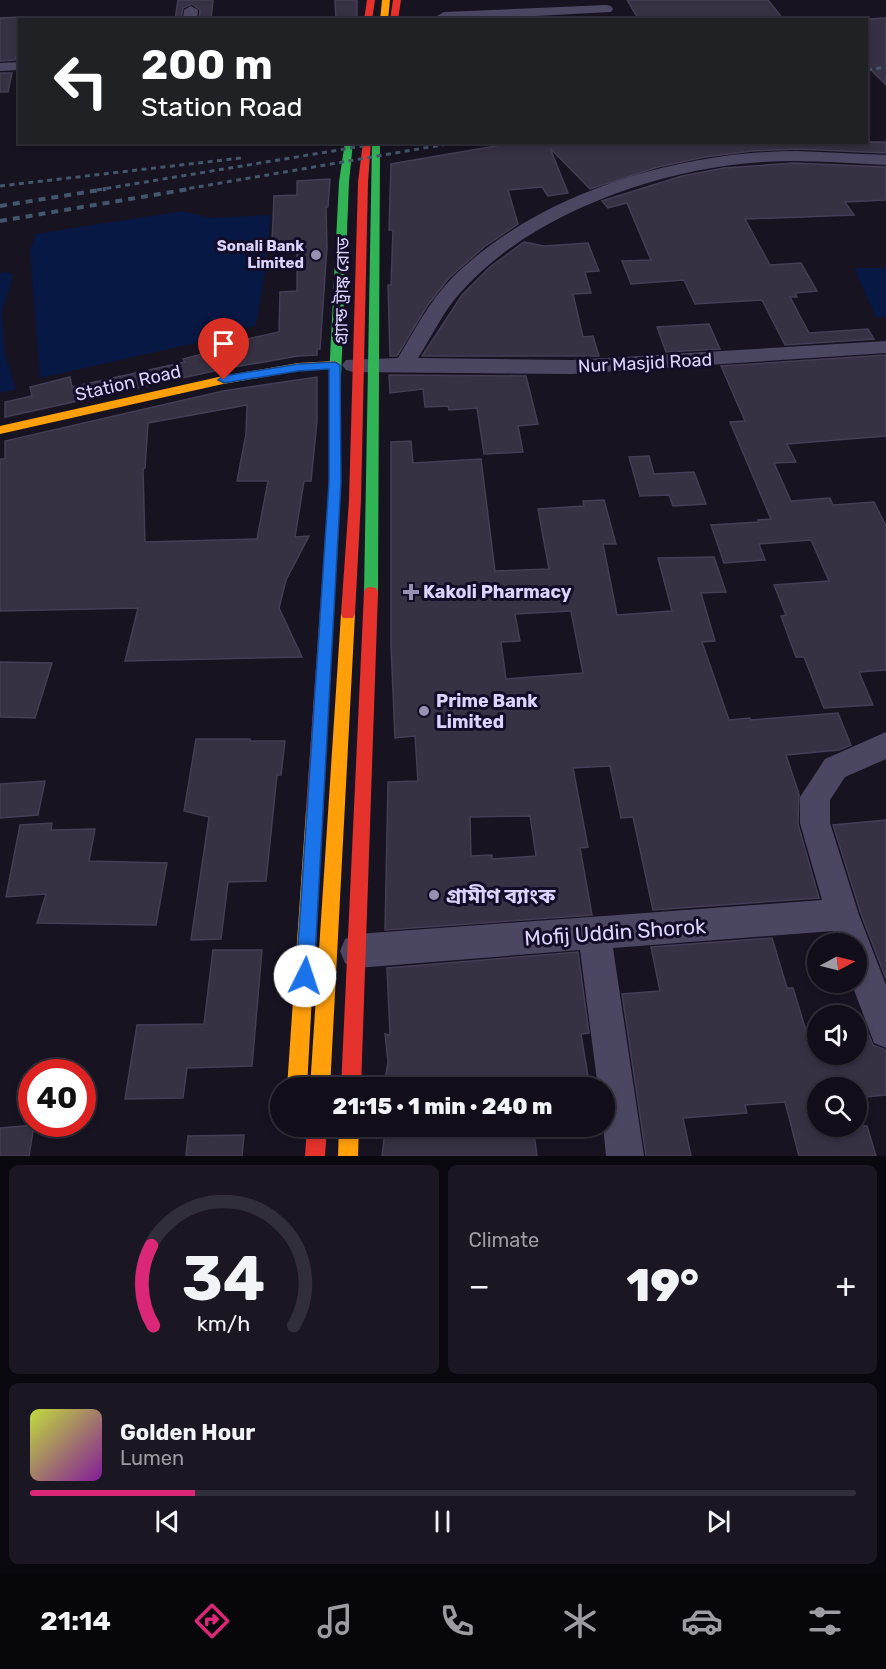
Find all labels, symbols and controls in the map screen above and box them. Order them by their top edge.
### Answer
text: 200 m [141,40,273,90]
icon: left [42,42,120,120]
text: Station Road [141,91,303,123]
place label: Sonali Bank Limited [217,237,304,272]
street label: গ্র্যান্ড ট্রাঙ্ক রোড [330,237,354,345]
marker: Sonali Bank Limited [309,248,323,262]
pin [198,318,249,380]
icon: arrive [207,327,240,360]
street label: Nur Masjid Road [577,349,713,377]
street label: Station Road [73,360,183,406]
place label: Kakoli Pharmacy [423,581,572,603]
marker: Kakoli Pharmacy [404,585,418,599]
place label: Prime Bank Limited [436,690,538,733]
marker: Prime Bank Limited [417,704,431,718]
place label: গ্রামীণ ব্যাংক [446,883,556,908]
marker: গ্রামীণ ব্যাংক [427,888,441,902]
street label: Mofij Uddin Shorok [523,913,707,951]
north arrow [807,933,867,993]
map controls [807,933,867,1137]
position arrow [273,944,337,1008]
button: sound [807,1005,867,1065]
speed limit sign: 40 [18,1059,96,1137]
button: search [807,1077,867,1137]
text: 21:15 · 1 min · 240 m [333,1093,552,1120]
text: Climate [469,1228,539,1252]
text: 34 [182,1242,266,1316]
text: 19° [626,1259,699,1312]
text: − [469,1266,490,1305]
text: + [835,1266,856,1305]
text: km/h [197,1312,251,1337]
text: Golden Hour [120,1419,255,1446]
text: Lumen [120,1446,184,1470]
icon: previous [151,1505,184,1538]
icon: pause [426,1505,459,1538]
icon: next [702,1505,735,1538]
icon: directions [191,1600,233,1642]
icon: music [314,1600,356,1642]
icon: phone [436,1600,478,1642]
icon: climate [559,1600,601,1642]
icon: car [681,1600,723,1642]
icon: filters [804,1600,846,1642]
text: 21:14 [40,1605,111,1637]

